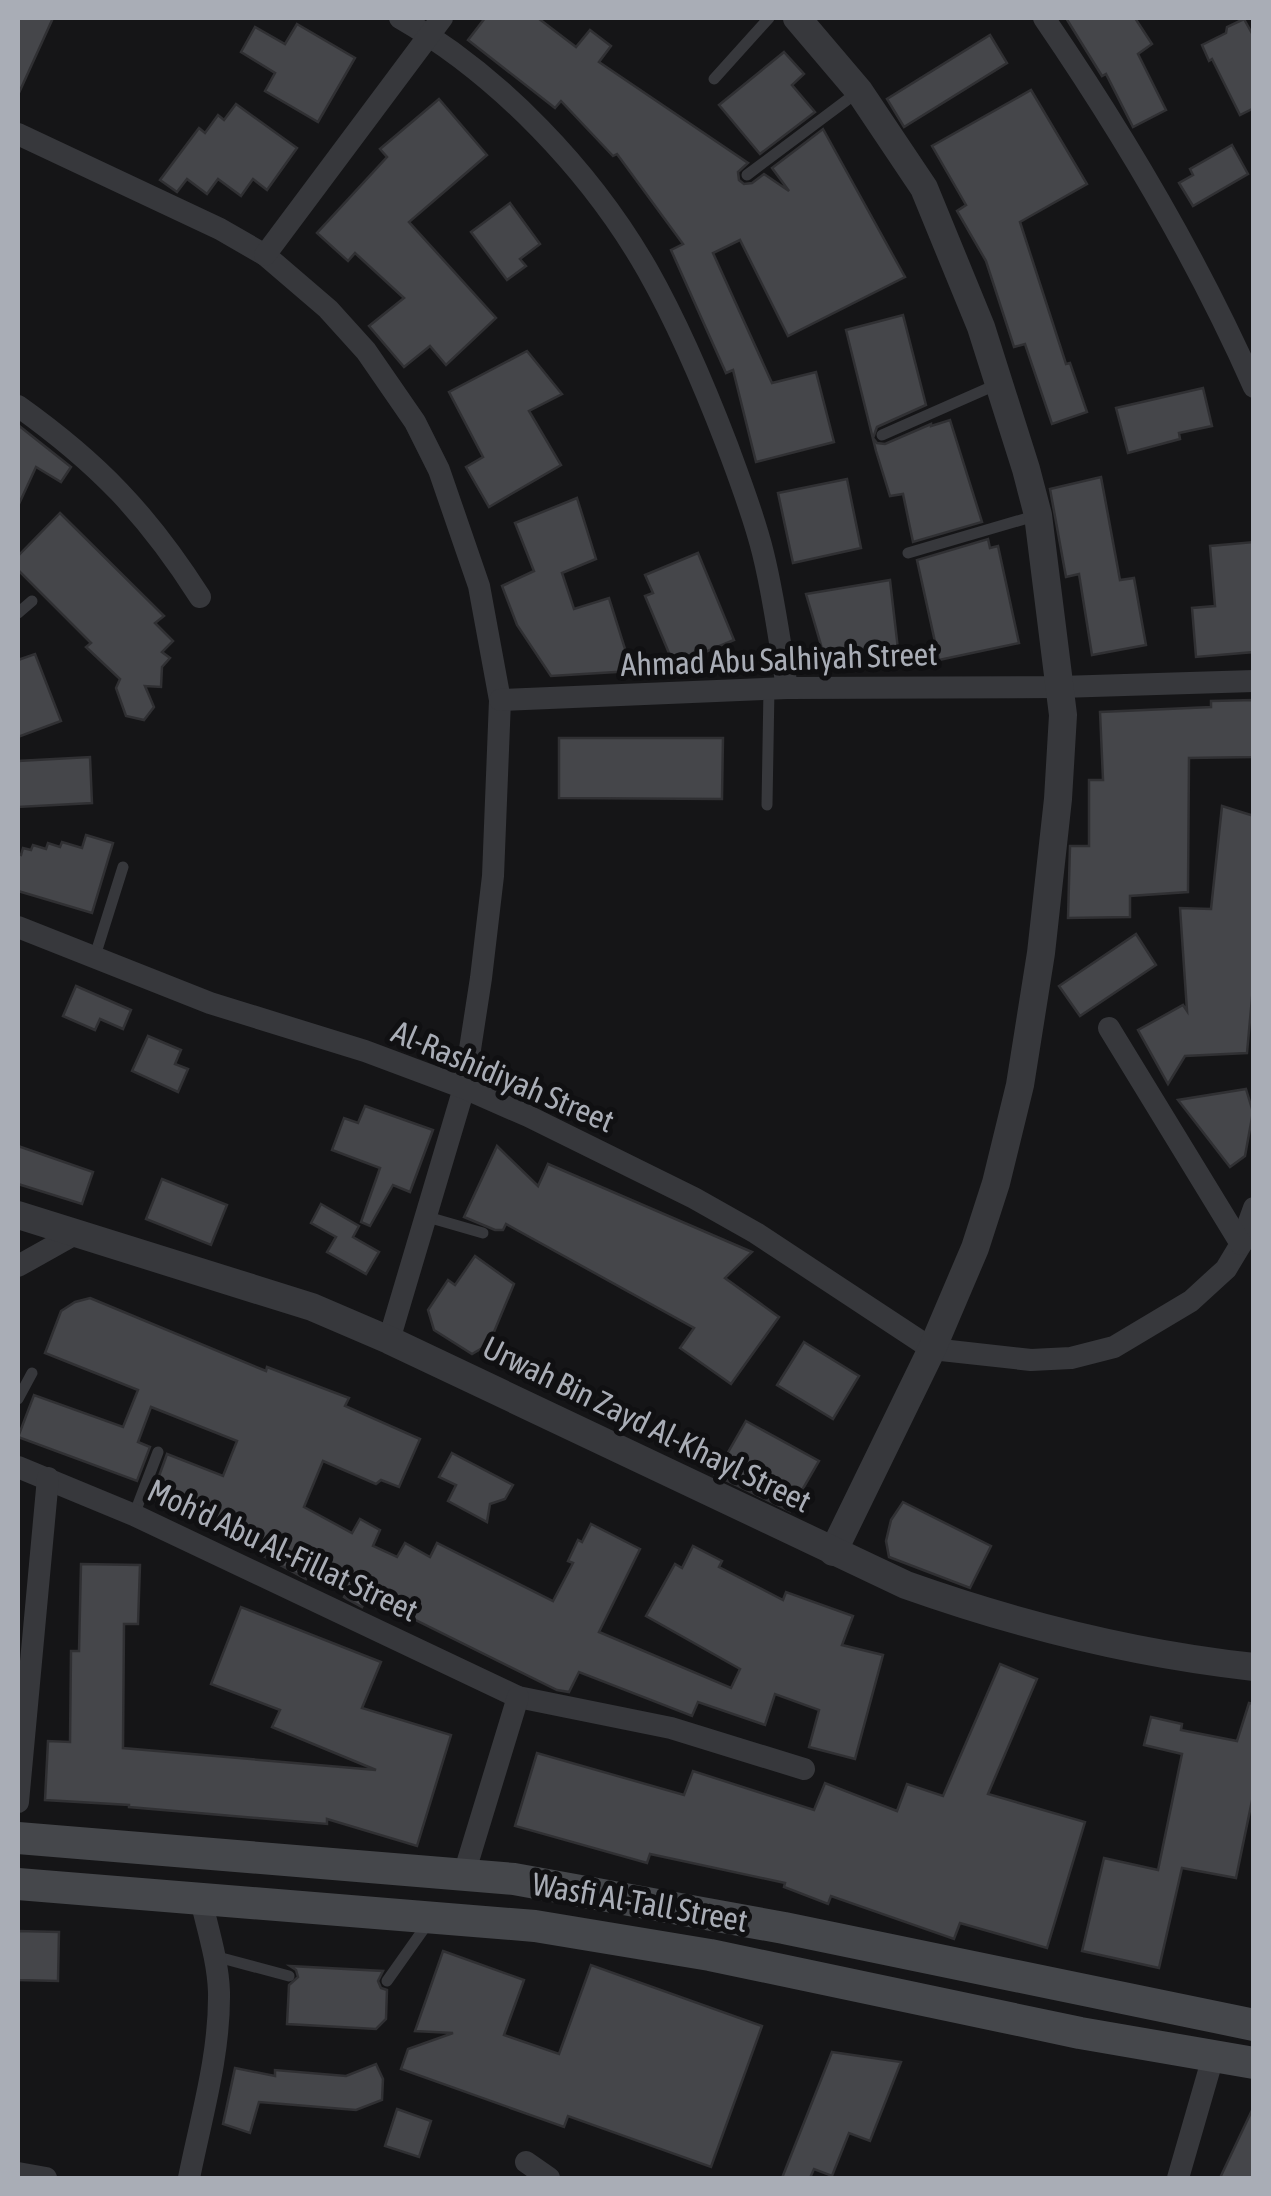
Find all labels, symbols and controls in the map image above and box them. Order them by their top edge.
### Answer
street label: Ahmad Abu Salhiyah Street [620,635,938,683]
street label: Al-Rashidiyah Street [386,1013,620,1139]
street label: Urwah Bin Zayd Al-Khayl Street [477,1328,817,1520]
street label: Moh'd Abu Al-Fillat Street [142,1471,424,1629]
street label: Wasfi Al-Tall Street [530,1865,750,1939]

